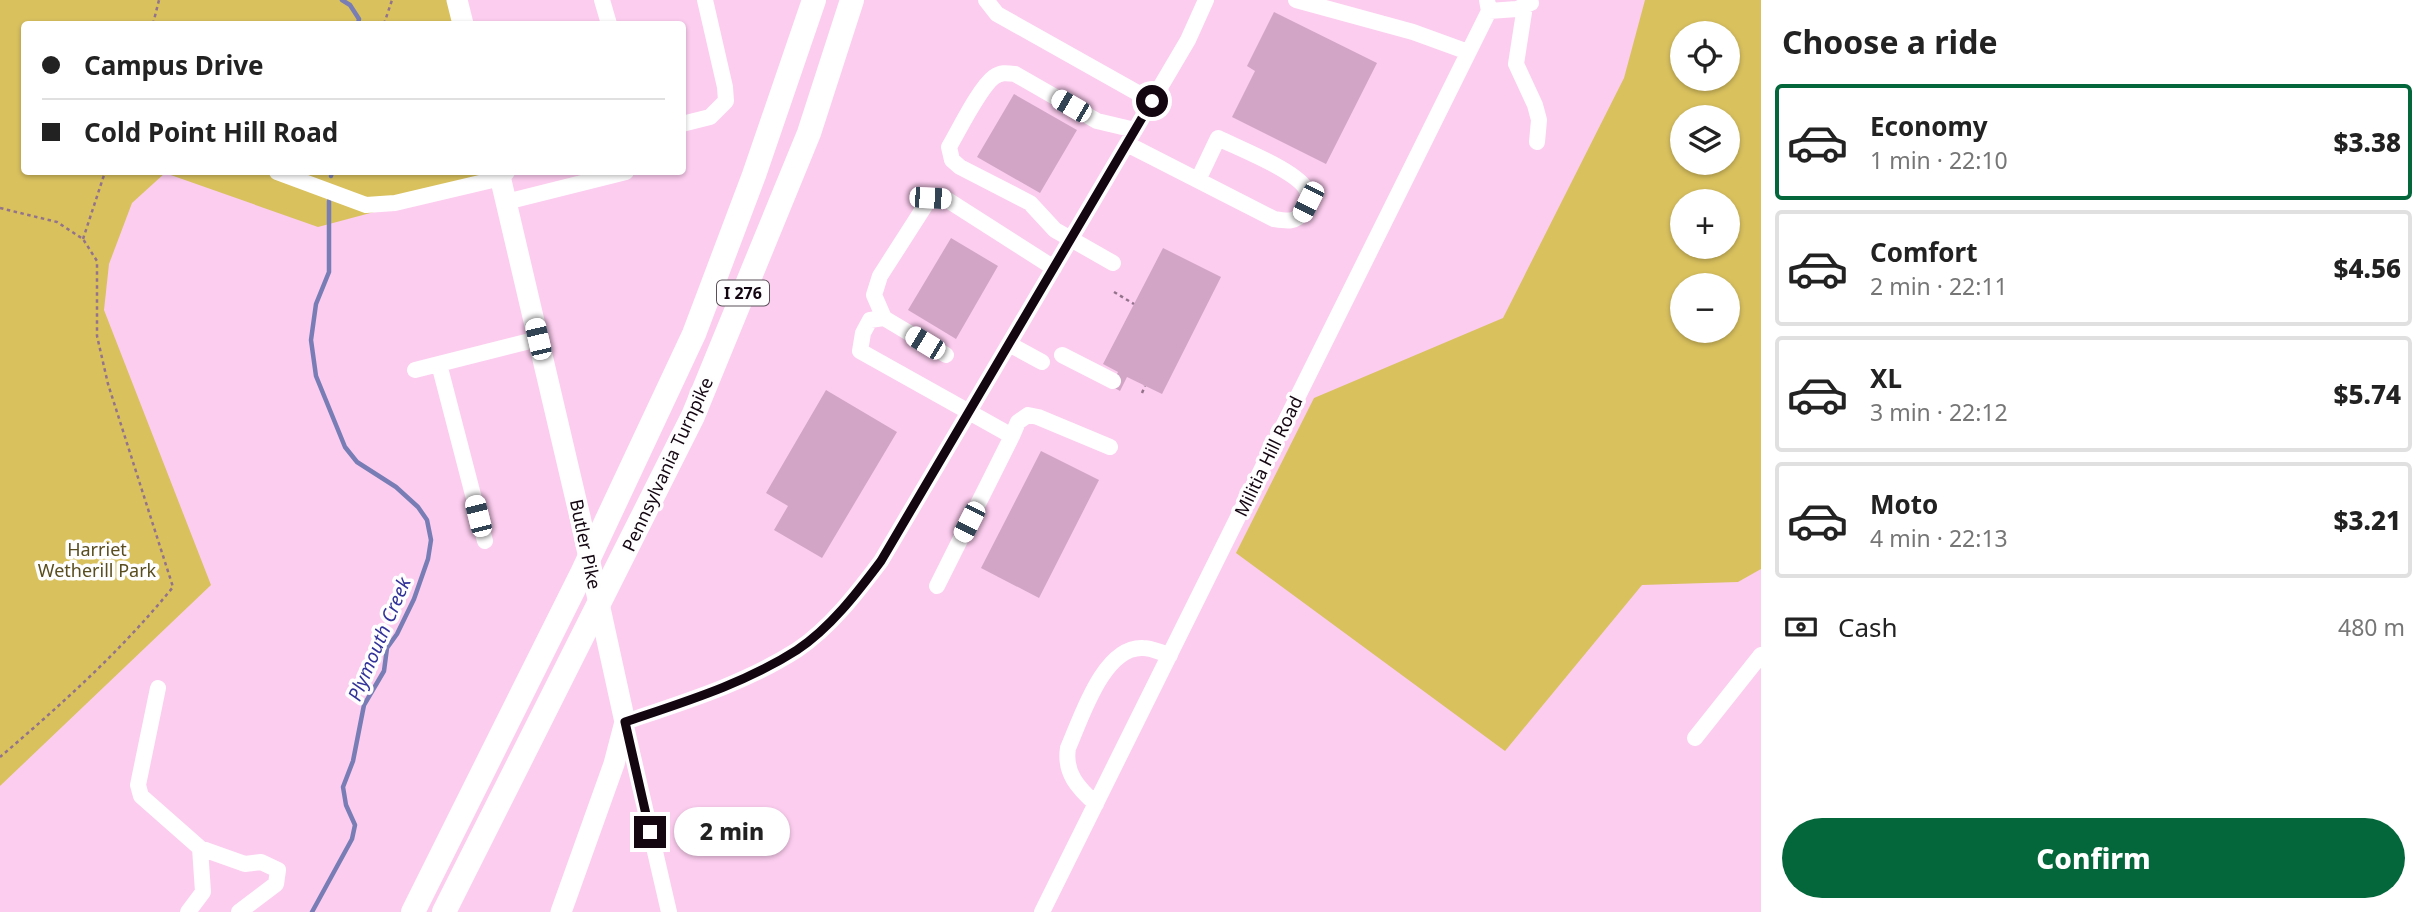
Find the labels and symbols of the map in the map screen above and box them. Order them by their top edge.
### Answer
route start [1136,85,1168,117]
car [1048,86,1095,126]
car [1290,179,1327,225]
car [909,186,952,210]
road number: I 276 [717,280,769,306]
car [524,316,553,362]
car [902,323,949,363]
street label: Pennsylvania Turnpike [616,373,718,555]
street label: Militia Hill Road [1228,392,1308,520]
car [463,493,494,539]
street label: Butler Pike [565,497,607,591]
car [951,499,988,545]
park label: Harriet Wetherill Park [38,537,157,582]
water label: Plymouth Creek [341,573,417,705]
callout: 2 min [674,808,790,856]
route end [634,816,666,848]

